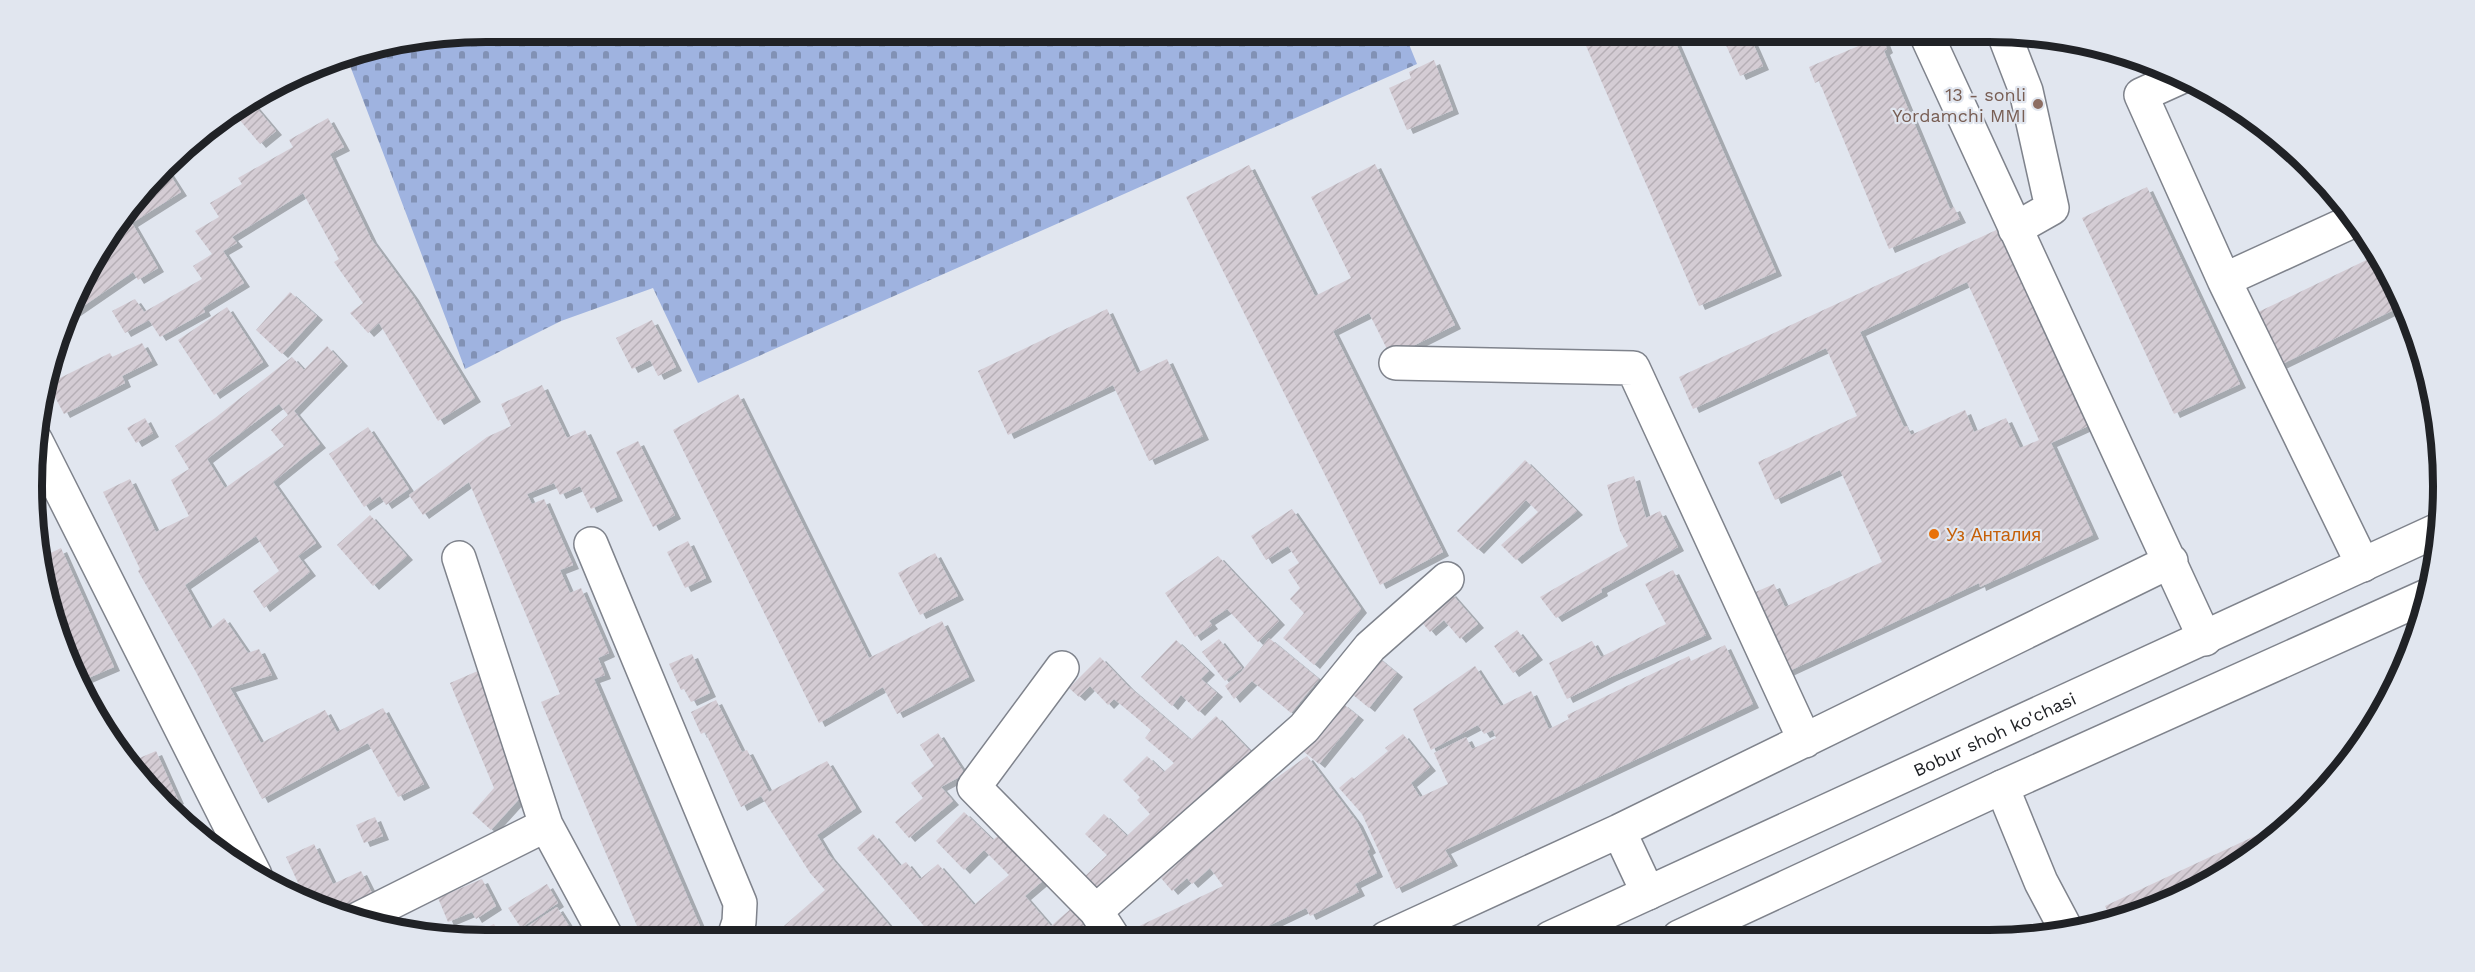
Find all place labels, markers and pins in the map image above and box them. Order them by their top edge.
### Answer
place label: 13 - sonli Yordamchi MMI [1892,84,2026,126]
marker: 13 - sonli Yordamchi MMI [2031,97,2045,111]
place label: Уз Анталия [1946,524,2041,545]
marker: Уз Анталия [1927,527,1941,541]

